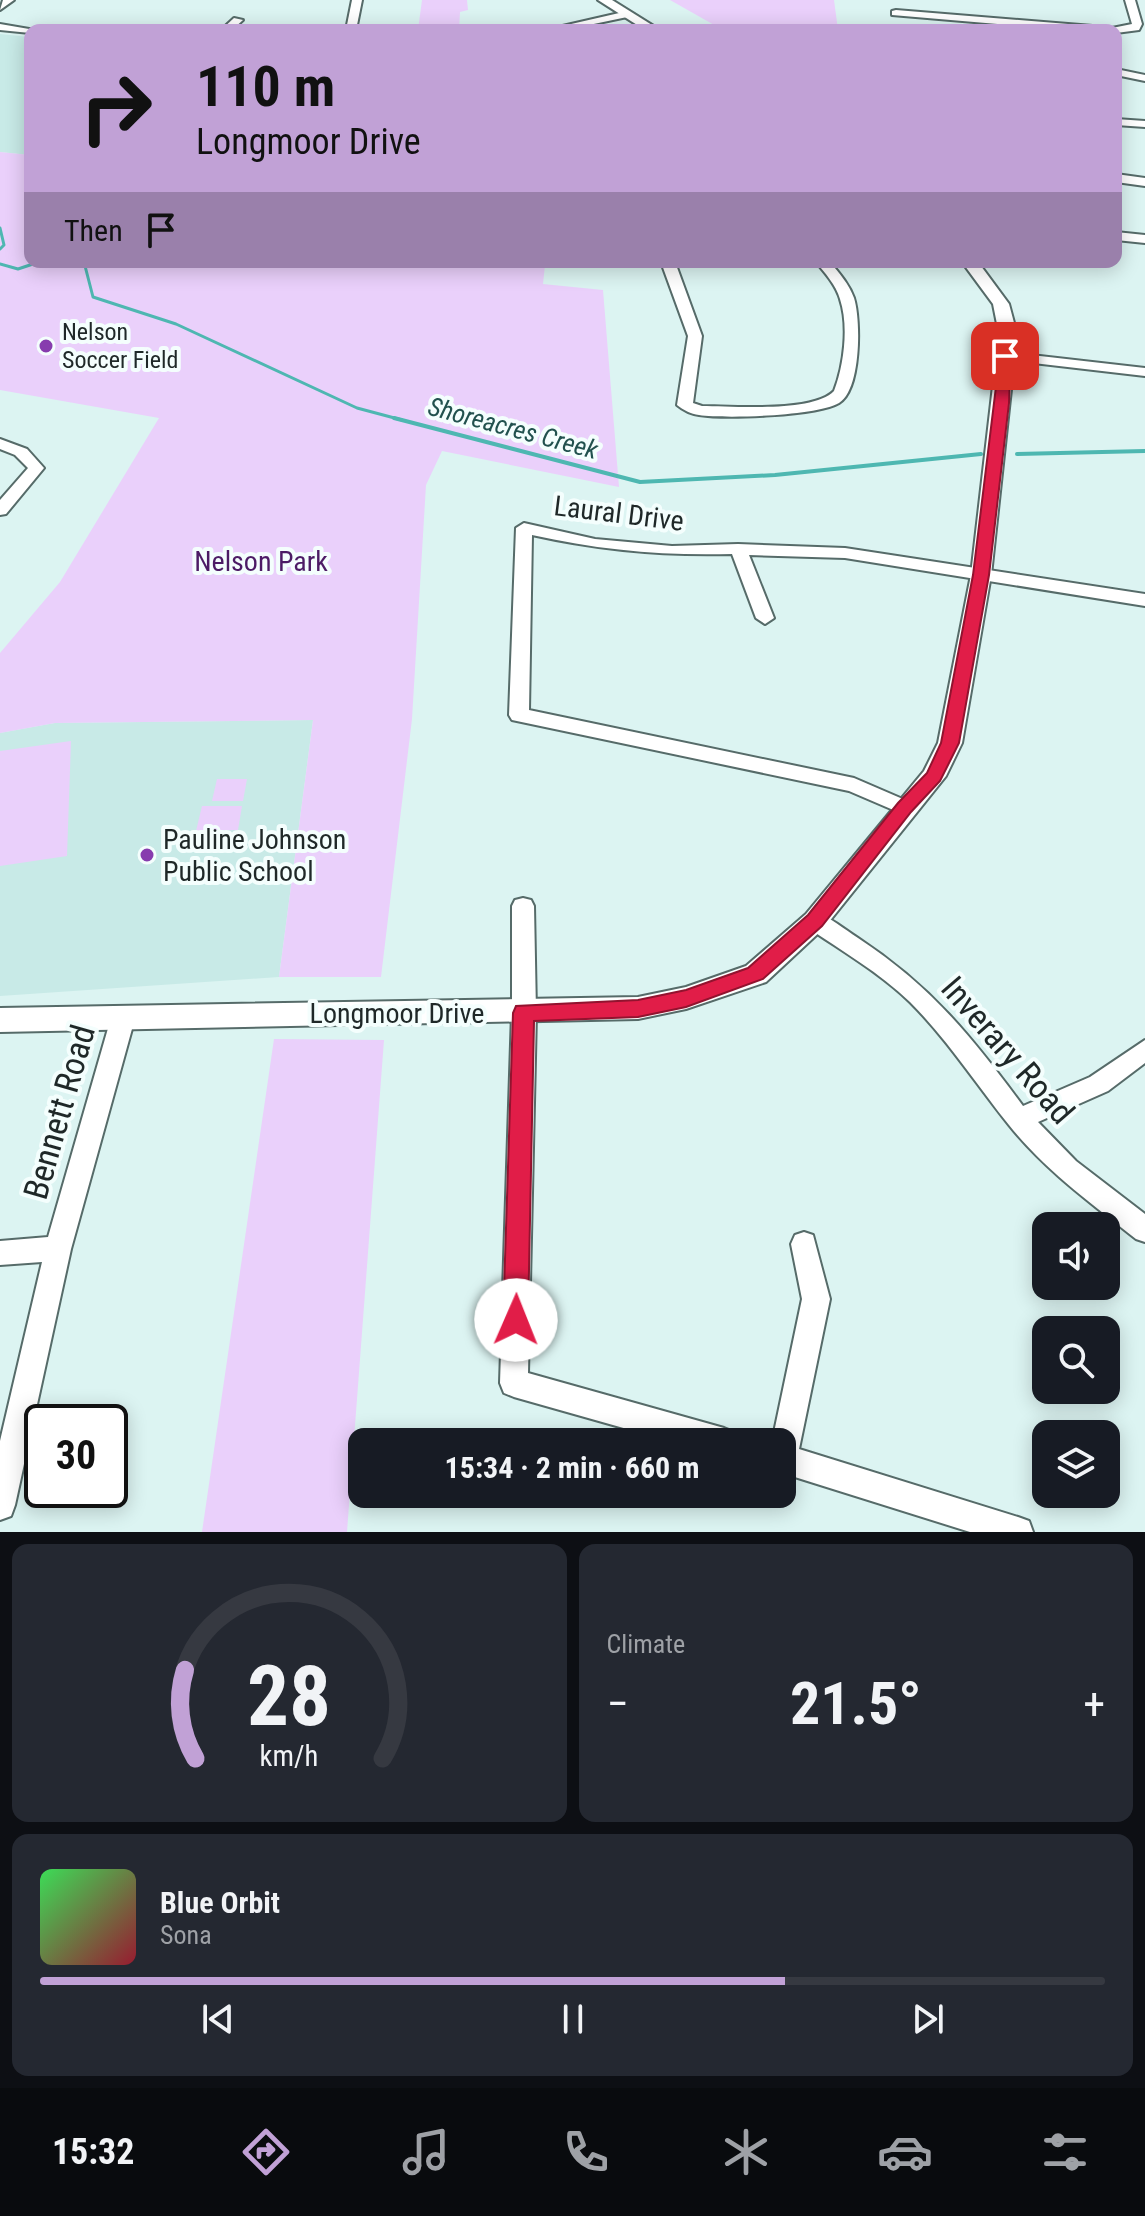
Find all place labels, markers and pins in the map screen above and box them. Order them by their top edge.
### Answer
place label: Nelson Soccer Field [62,318,178,374]
pin [971,322,1039,390]
marker: Nelson Soccer Field [37,337,55,355]
place label: Pauline Johnson Public School [163,823,346,888]
marker: Pauline Johnson Public School [138,846,156,864]

